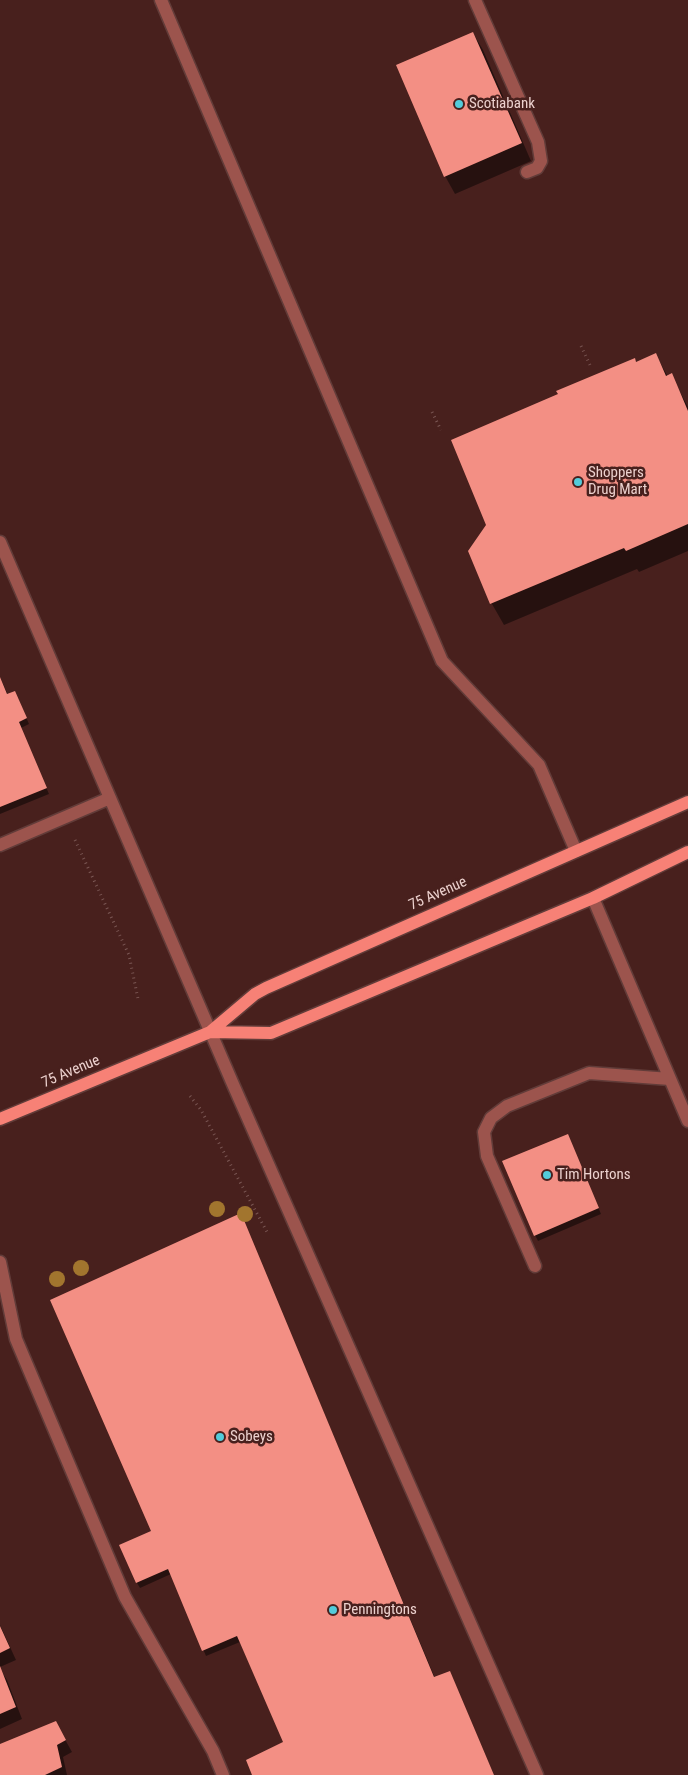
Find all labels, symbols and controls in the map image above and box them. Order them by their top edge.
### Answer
place label: Scotiabank [469,95,535,113]
marker: Scotiabank [453,98,465,110]
place label: Shoppers Drug Mart [588,464,647,499]
marker: Shoppers Drug Mart [572,476,584,488]
street label: 75 Avenue [406,873,470,915]
street label: 75 Avenue [39,1052,103,1092]
place label: Tim Hortons [557,1166,631,1184]
marker: Tim Hortons [541,1169,553,1181]
place label: Sobeys [230,1428,273,1446]
marker: Sobeys [214,1431,226,1443]
place label: Penningtons [343,1601,417,1619]
marker: Penningtons [327,1604,339,1616]

